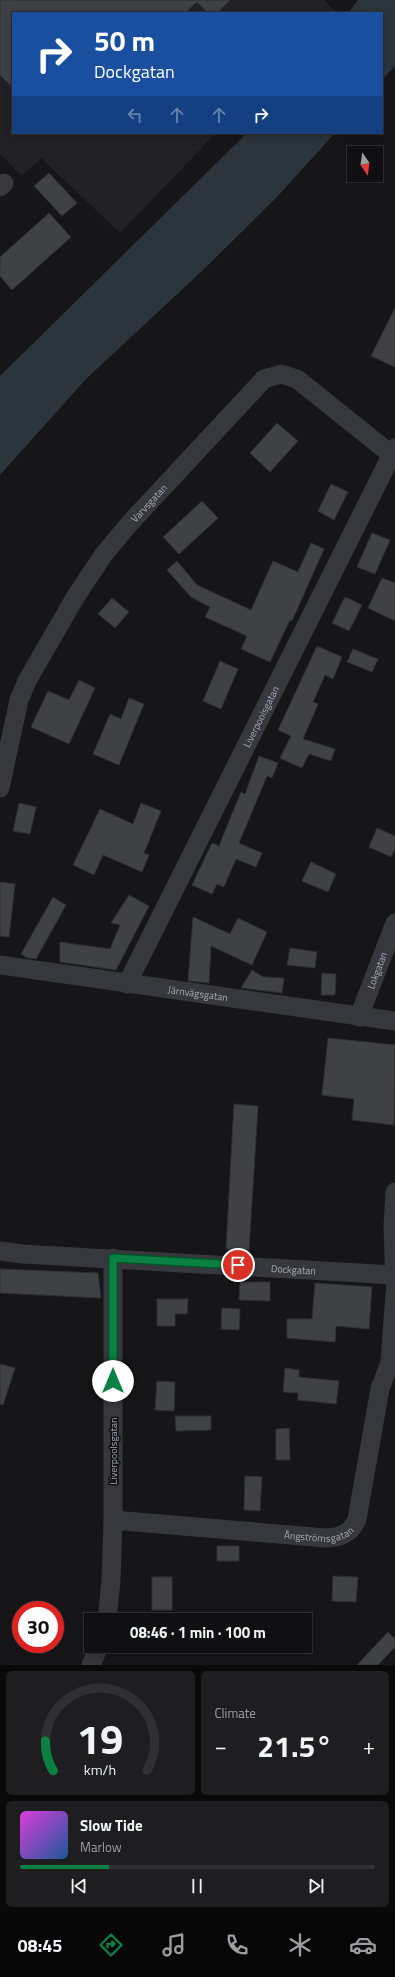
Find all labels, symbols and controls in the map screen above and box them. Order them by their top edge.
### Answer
text: 50 m [94,19,155,62]
icon: right [28,28,80,80]
text: Dockgatan [94,58,175,85]
icon: left [124,104,146,126]
icon: ahead [166,104,188,126]
icon: ahead [208,104,230,126]
icon: right [250,104,272,126]
north arrow [347,146,383,182]
map controls [347,146,383,182]
street label: Varvsgatan [127,481,170,525]
street label: Liverpoolsgatan [239,683,282,750]
street label: Lokgatan [363,950,391,991]
street label: Järnvägsgatan [167,981,229,1005]
pin [221,1248,255,1282]
icon: arrive [227,1254,249,1276]
street label: Dockgatan [271,1261,316,1278]
position arrow [92,1360,134,1402]
street label: Liverpoolsgatan [106,1418,121,1485]
street label: Ångströmsgatan [284,1523,357,1546]
speed limit sign: 30 [12,1601,64,1653]
text: 08:46 · 1 min · 100 m [130,1621,266,1644]
text: Climate [215,1703,256,1723]
text: 19 [77,1707,124,1770]
text: 21.5° [257,1723,332,1769]
text: − [215,1729,227,1763]
text: + [363,1729,375,1763]
text: km/h [84,1759,116,1781]
text: Slow Tide [80,1814,143,1837]
text: Marlow [80,1837,122,1857]
icon: previous [68,1875,90,1897]
icon: pause [186,1875,208,1897]
icon: next [305,1875,327,1897]
icon: directions [97,1931,125,1959]
icon: music [160,1931,188,1959]
icon: phone [223,1931,251,1959]
icon: climate [286,1931,314,1959]
icon: car [349,1931,377,1959]
text: 08:45 [18,1932,62,1959]

